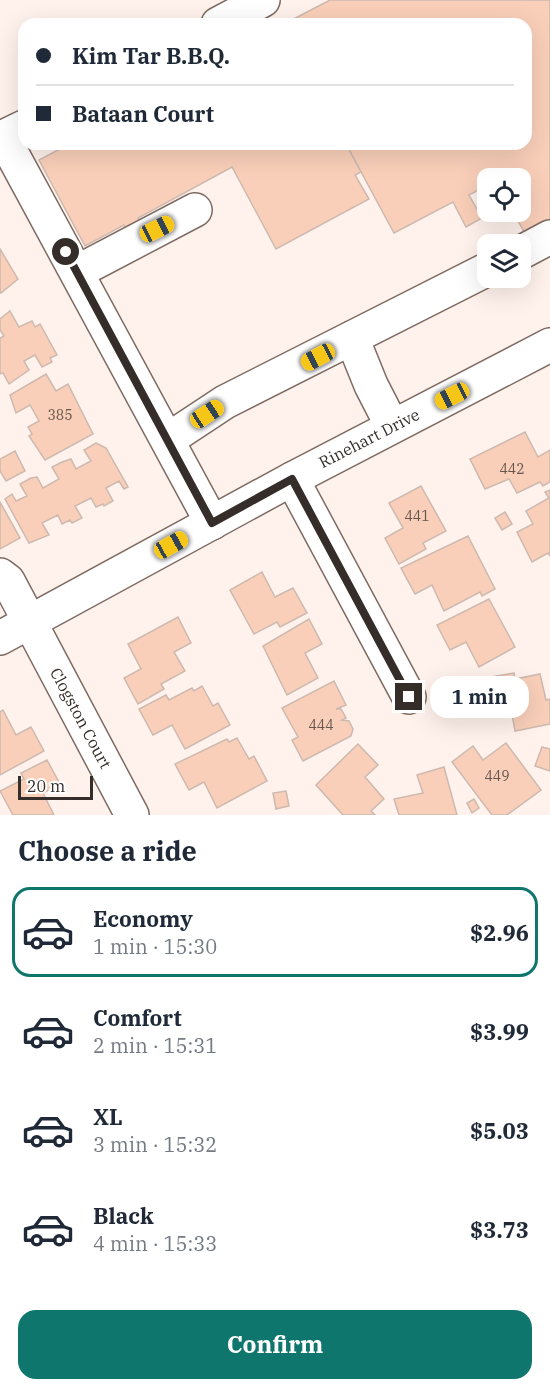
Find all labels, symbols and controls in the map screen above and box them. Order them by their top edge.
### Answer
text: Kim Tar B.B.Q. [72,41,230,70]
text: Bataan Court [72,99,214,128]
map controls [477,168,531,288]
button: locate [477,168,531,222]
car [137,213,177,245]
button: layers [477,234,531,288]
route start [52,238,79,265]
car [298,341,338,373]
car [432,380,472,412]
car [187,397,227,431]
street label: Rinehart Drive [315,404,423,472]
house number: 385 [47,406,73,424]
house number: 442 [499,460,525,478]
house number: 441 [404,507,430,525]
car [151,528,191,562]
street label: Clogston Court [46,664,116,772]
callout: 1 min [430,676,529,718]
route end [395,683,422,710]
text: 1 min [452,683,508,710]
house number: 444 [308,716,334,734]
house number: 449 [484,767,510,785]
scale bar [18,773,93,800]
text: 20 m [27,776,65,796]
text: Choose a ride [18,833,197,868]
text: Economy [93,904,193,933]
icon: car [21,905,75,959]
text: $2.96 [470,918,529,947]
text: 1 min · 15:30 [93,933,217,960]
text: Comfort [93,1003,182,1032]
icon: car [21,1004,75,1058]
text: $3.99 [470,1017,529,1046]
text: 2 min · 15:31 [93,1032,217,1059]
text: XL [93,1102,123,1131]
icon: car [21,1103,75,1157]
text: $5.03 [470,1116,529,1145]
text: 3 min · 15:32 [93,1131,217,1158]
text: Black [93,1201,154,1230]
icon: car [21,1202,75,1256]
text: $3.73 [470,1215,529,1244]
text: 4 min · 15:33 [93,1230,217,1257]
button: Confirm [18,1310,532,1379]

